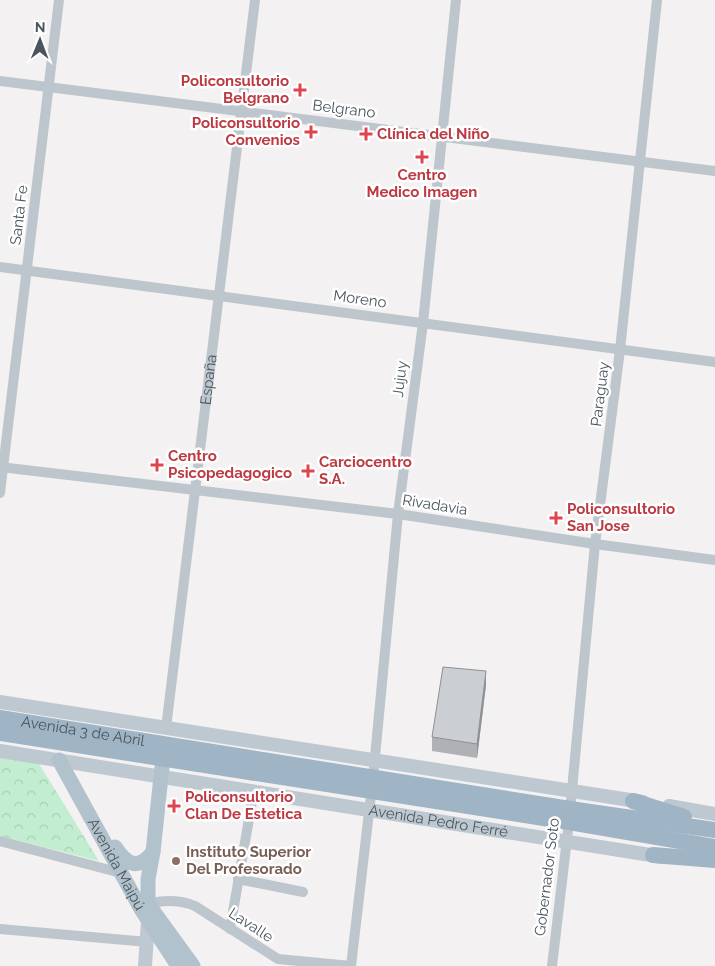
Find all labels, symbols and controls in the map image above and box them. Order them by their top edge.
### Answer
north arrow [15,15,65,65]
text: N [35,19,46,35]
place label: Policonsultorio Belgrano [181,72,289,107]
marker: Policonsultorio Belgrano [293,83,307,97]
street label: Belgrano [312,96,377,122]
place label: Policonsultorio Convenios [192,114,300,149]
marker: Policonsultorio Convenios [304,125,318,139]
place label: Clínica del Niño [377,125,489,143]
marker: Clínica del Niño [359,127,373,141]
marker: Centro Medico Imagen [415,150,429,164]
place label: Centro Medico Imagen [367,166,477,201]
street label: Santa Fe [6,184,32,246]
street label: Moreno [332,286,388,312]
street label: España [197,353,221,406]
street label: Jujuy [389,360,411,398]
street label: Paraguay [587,361,613,427]
place label: Centro Psicopedagogico [168,447,292,482]
place label: Carciocentro S.A. [319,453,412,488]
marker: Centro Psicopedagogico [150,458,164,472]
marker: Carciocentro S.A. [301,464,315,478]
street label: Rivadavia [401,491,469,519]
place label: Policonsultorio San Jose [567,500,675,535]
marker: Policonsultorio San Jose [549,511,563,525]
street label: Avenida 3 de Abril [20,713,147,750]
place label: Policonsultorio Clan De Estetica [185,788,303,823]
marker: Policonsultorio Clan De Estetica [167,799,181,813]
street label: Avenida Pedro Ferré [367,801,510,841]
street label: Avenida Maipú [84,815,149,913]
street label: Gobernador Soto [531,817,563,937]
place label: Instituto Superior Del Profesorado [186,843,311,878]
marker: Instituto Superior Del Profesorado [170,855,182,867]
street label: Lavalle [225,904,277,946]

